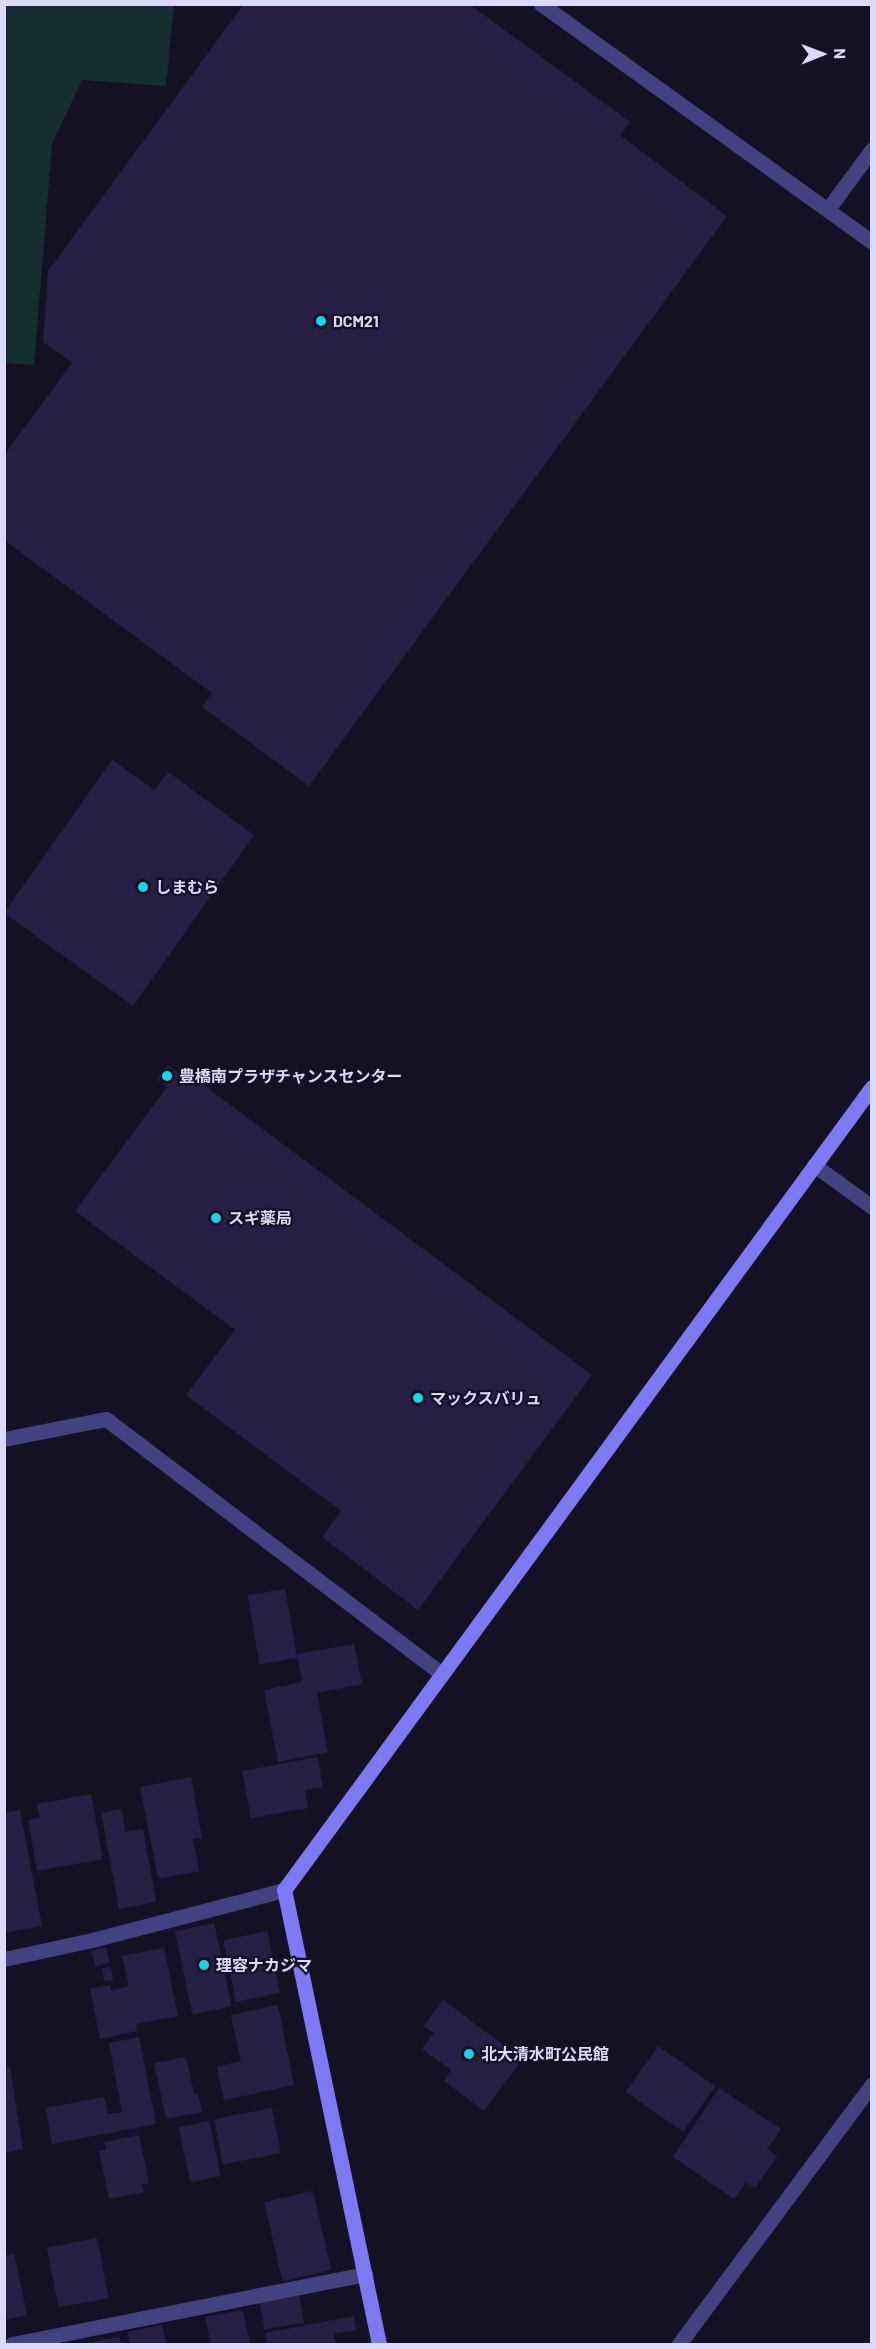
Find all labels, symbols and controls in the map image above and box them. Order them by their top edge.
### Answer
north arrow [792,24,852,84]
text: N [831,48,850,59]
place label: DCM21 [333,311,379,331]
marker: DCM21 [314,314,328,328]
place label: しまむら [155,877,219,897]
marker: しまむら [136,880,150,894]
place label: 豊橋南プラザチャンスセンター [179,1066,403,1086]
marker: 豊橋南プラザチャンスセンター [160,1069,174,1083]
place label: スギ薬局 [228,1208,292,1228]
marker: スギ薬局 [209,1211,223,1225]
place label: マックスバリュ [430,1388,542,1408]
marker: マックスバリュ [411,1391,425,1405]
place label: 理容ナカジマ [216,1955,312,1975]
marker: 理容ナカジマ [197,1958,211,1972]
place label: 北大清水町公民館 [481,2044,609,2064]
marker: 北大清水町公民館 [462,2047,476,2061]

